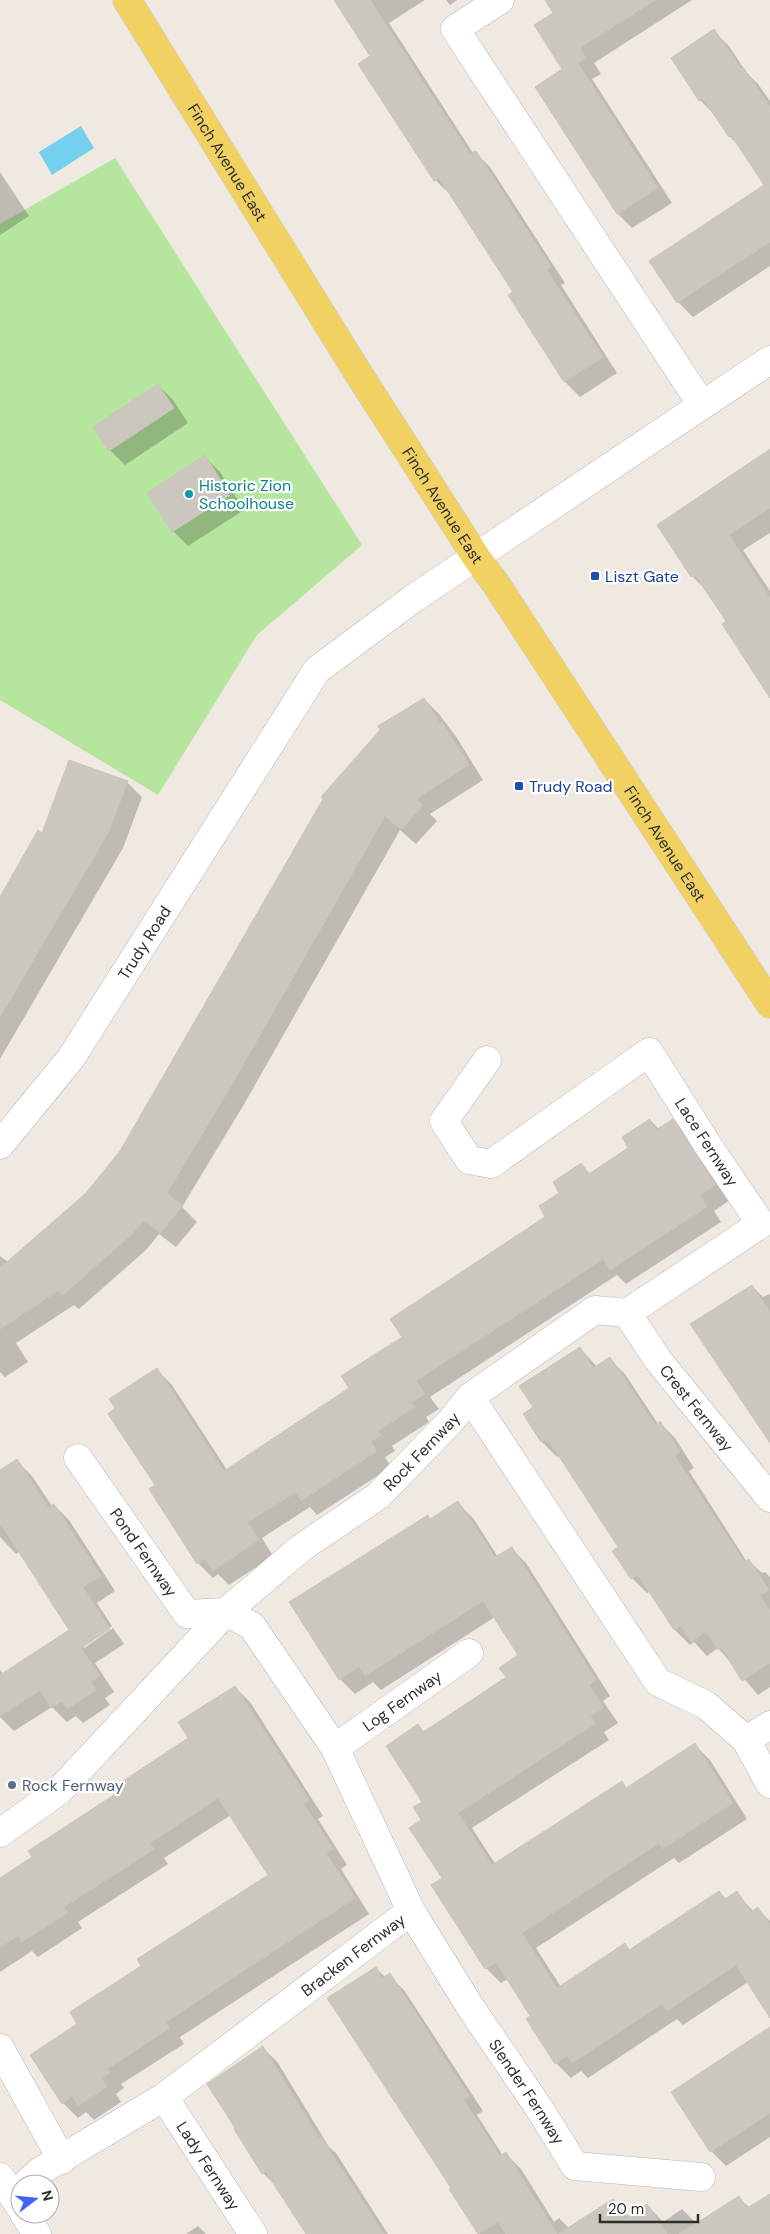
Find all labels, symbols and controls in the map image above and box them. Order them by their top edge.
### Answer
street label: Finch Avenue East [183,100,272,225]
street label: Finch Avenue East [397,443,488,568]
place label: Historic Zion Schoolhouse [199,475,294,514]
marker: Historic Zion Schoolhouse [183,488,195,500]
place label: Liszt Gate [605,566,679,587]
marker: Liszt Gate [589,570,601,582]
place label: Trudy Road [529,776,613,797]
marker: Trudy Road [513,780,525,792]
street label: Finch Avenue East [619,782,711,906]
street label: Trudy Road [113,902,176,984]
street label: Lace Fernway [670,1094,743,1191]
street label: Crest Fernway [655,1360,738,1456]
street label: Rock Fernway [379,1408,465,1496]
street label: Pond Fernway [105,1504,182,1601]
street label: Log Fernway [359,1666,446,1736]
place label: Rock Fernway [22,1775,124,1796]
marker: Rock Fernway [6,1779,18,1791]
street label: Bracken Fernway [297,1909,410,2001]
street label: Slender Fernway [484,2035,569,2149]
street label: Lady Fernway [172,2118,245,2215]
north arrow [10,2174,60,2224]
text: N [37,2188,58,2203]
scale bar [600,2192,698,2224]
text: 20 m [608,2199,644,2219]

